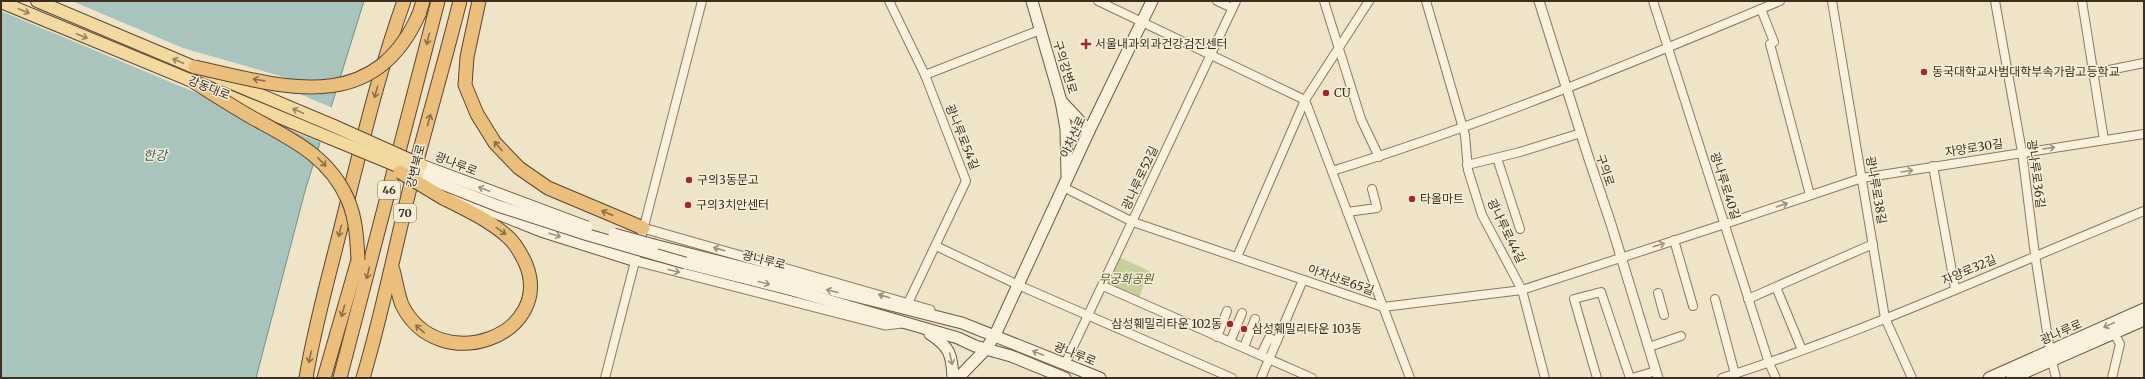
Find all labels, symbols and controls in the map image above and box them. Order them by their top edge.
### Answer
one-way arrow [17,8,29,16]
one-way arrow [76,32,88,40]
one-way arrow [424,32,431,45]
place label: 서울내과외과건강검진센터 [1095,36,1227,51]
street label: 구의강변로 [1050,38,1081,95]
marker: 서울내과외과건강검진센터 [1080,38,1092,50]
one-way arrow [173,56,185,64]
place label: 동국대학교사범대학부속가람고등학교 [1932,64,2120,79]
marker: 동국대학교사범대학부속가람고등학교 [1919,67,1929,77]
street label: 강동대로 [186,72,232,103]
one-way arrow [253,76,266,84]
one-way arrow [372,85,379,98]
place label: CU [1334,85,1351,100]
marker: CU [1321,88,1331,98]
street label: 광나루로54길 [943,102,982,172]
one-way arrow [293,106,305,114]
one-way arrow [426,114,433,127]
street label: 아차산로 [1056,114,1089,160]
street label: 자양로30길 [1944,136,2004,160]
street label: 광나루로36길 [2024,139,2049,209]
one-way arrow [493,140,502,151]
street label: 강변북로 [403,143,428,189]
street label: 광나루로52길 [1118,143,1161,212]
one-way arrow [2042,144,2055,152]
water label: 한강 [143,147,169,164]
street label: 광나루로 [433,149,479,178]
street label: 광나루로40길 [1707,150,1743,222]
street label: 구의로 [1593,152,1618,188]
street label: 광나루로38길 [1863,155,1890,225]
one-way arrow [317,157,327,167]
one-way arrow [1900,166,1913,174]
place label: 구의3동문고 [697,172,759,187]
marker: 구의3동문고 [684,175,694,185]
road number: 46 [378,181,400,199]
one-way arrow [478,184,490,192]
place label: 타올마트 [1420,191,1464,206]
marker: 타올마트 [1407,194,1417,204]
street label: 광나루로44길 [1484,196,1529,266]
place label: 구의3치안센터 [696,197,769,212]
marker: 구의3치안센터 [683,200,693,210]
one-way arrow [1776,201,1789,208]
road number: 70 [394,204,416,222]
one-way arrow [601,209,613,216]
one-way arrow [336,224,343,237]
one-way arrow [495,227,506,235]
one-way arrow [548,232,561,239]
one-way arrow [1652,241,1665,248]
one-way arrow [713,245,726,252]
street label: 광나루로 [741,247,787,272]
street label: 자양로32길 [1939,251,1998,288]
street label: 아차산로65길 [1306,261,1376,298]
one-way arrow [364,266,371,279]
one-way arrow [667,267,680,275]
park label: 무궁화공원 [1098,271,1155,286]
one-way arrow [757,280,770,287]
one-way arrow [825,287,838,294]
one-way arrow [878,292,891,299]
one-way arrow [339,304,346,317]
place label: 삼성훼밀리타운 102동 [1111,316,1222,331]
street label: 광나루로 [2038,316,2084,347]
marker: 삼성훼밀리타운 102동 [1225,319,1235,329]
place label: 삼성훼밀리타운 103동 [1252,321,1362,336]
one-way arrow [2103,322,2115,329]
marker: 삼성훼밀리타운 103동 [1239,324,1249,334]
one-way arrow [415,325,425,334]
street label: 광나루로 [1052,338,1098,369]
one-way arrow [1033,349,1045,356]
one-way arrow [305,351,313,364]
one-way arrow [947,353,955,366]

